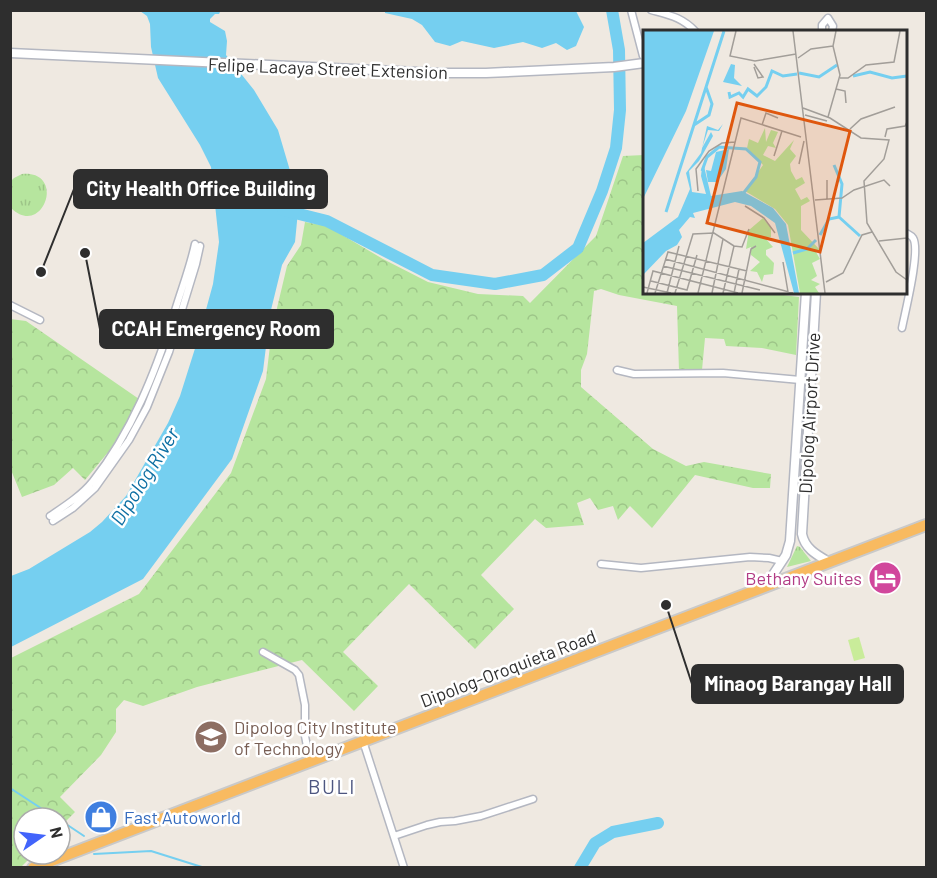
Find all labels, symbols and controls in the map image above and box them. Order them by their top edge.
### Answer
inset map [643,30,907,294]
street label: Felipe Lacaya Street Extension [208,53,448,83]
callout: City Health Office Building [74,170,327,208]
text: City Health Office Building [86,176,316,200]
callout: CCAH Emergency Room [100,310,333,348]
text: CCAH Emergency Room [111,316,321,340]
street label: Dipolog Airport Drive [794,332,824,494]
water label: Dipolog River [105,422,184,529]
hotel icon: Bethany Suites [867,560,903,596]
place label: Bethany Suites [745,567,862,589]
street label: Dipolog-Oroquieta Road [417,624,599,712]
callout: Minaog Barangay Hall [692,665,903,703]
text: Minaog Barangay Hall [704,671,892,695]
place label: Dipolog City Institute of Technology [234,716,397,759]
school or university icon: Dipolog City Institute of Technology [193,719,229,755]
district label: BULI [308,774,356,798]
shop icon: Fast Autoworld [83,799,119,835]
north arrow [12,806,72,866]
place label: Fast Autoworld [124,806,241,828]
text: N [47,825,68,840]

